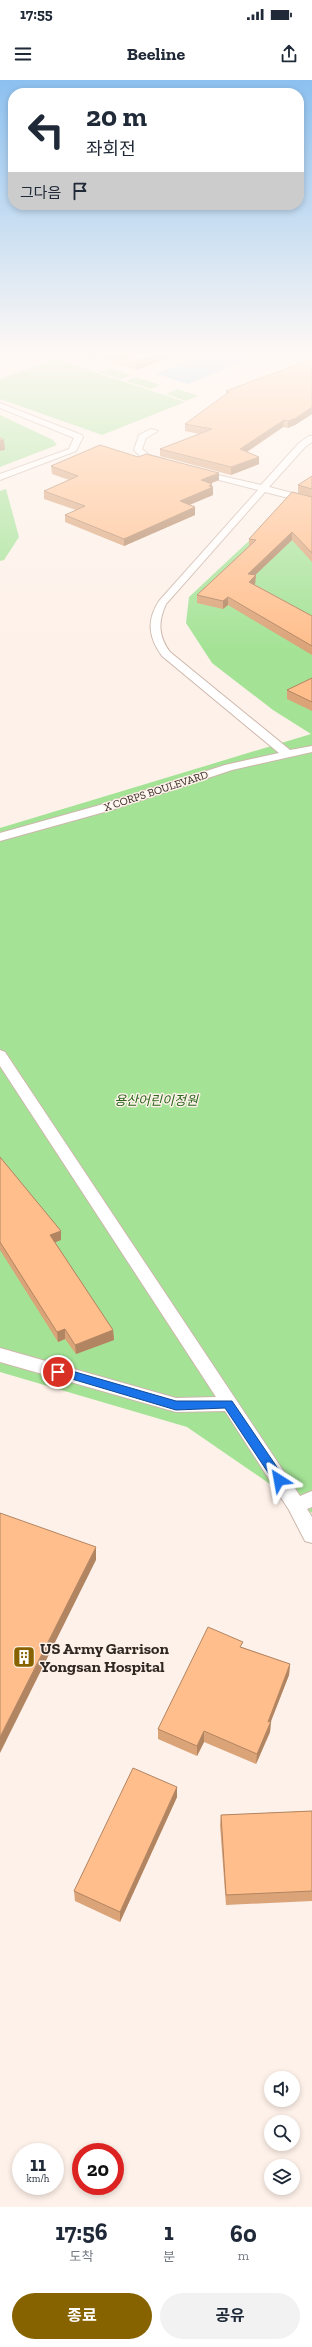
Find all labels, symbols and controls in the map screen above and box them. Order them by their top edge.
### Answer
text: 17:55 [20,5,53,23]
icon: menu [12,43,34,65]
text: Beeline [127,43,185,65]
icon: share [278,43,300,65]
text: 20 m [86,100,147,133]
icon: left [20,104,72,156]
text: 좌회전 [86,138,136,160]
icon: arrive [69,180,91,202]
text: 그다음 [20,184,61,202]
street label: X CORPS BOULEVARD [102,768,210,814]
park label: 용산어린이정원 [114,1093,199,1108]
pin [41,1355,75,1389]
icon: arrive [47,1361,69,1383]
position arrow [258,1459,300,1501]
place label: US Army Garrison Yongsan Hospital [40,1639,169,1676]
building icon: US Army Garrison Yongsan Hospital [11,1644,37,1670]
map controls [264,2071,300,2195]
button: sound [264,2071,300,2107]
button: search [264,2115,300,2151]
speed limit sign: 20 [72,2143,124,2195]
text: 11 [30,2152,46,2176]
button: layers [264,2159,300,2195]
text: km/h [27,2173,49,2185]
text: 17:56 [55,2217,108,2246]
text: 1 [164,2217,174,2246]
text: 60 [230,2219,257,2248]
text: m [238,2248,249,2263]
text: 도착 [69,2249,93,2264]
text: 분 [163,2249,175,2264]
button: 종료 [12,2293,152,2339]
button: 공유 [160,2293,300,2339]

